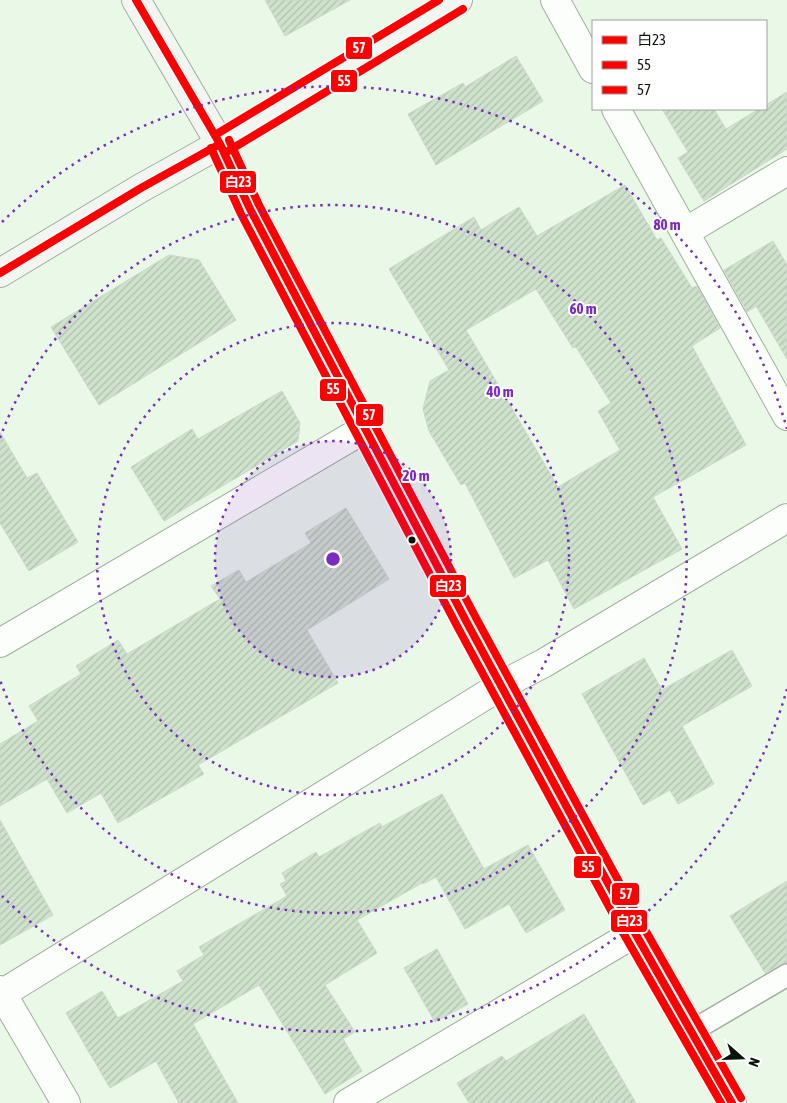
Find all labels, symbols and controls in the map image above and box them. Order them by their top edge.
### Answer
legend [592,20,767,110]
text: 白23 [637,31,666,48]
line badge: 57 [345,36,373,60]
text: 57 [352,40,366,56]
text: 55 [637,56,651,73]
line badge: 55 [330,69,358,93]
text: 55 [337,73,351,89]
text: 57 [637,81,651,98]
line badge: 白23 [219,170,257,194]
text: 白23 [224,174,252,190]
text: 80 m [654,216,681,233]
text: 60 m [570,300,597,317]
line badge: 55 [319,378,347,402]
text: 55 [326,381,340,397]
text: 40 m [486,383,514,400]
line badge: 57 [355,403,384,427]
text: 57 [362,407,376,423]
text: 20 m [403,467,430,484]
unlabelled marker [407,535,417,545]
centre of rings [324,550,342,568]
line badge: 白23 [429,574,467,598]
text: 白23 [434,578,462,594]
line badge: 55 [573,855,602,879]
text: 55 [581,859,595,875]
line badge: 57 [611,882,640,906]
text: 57 [619,886,633,902]
line badge: 白23 [610,909,648,933]
text: 白23 [615,913,643,929]
north arrow [717,1033,767,1083]
text: N [745,1056,763,1069]

